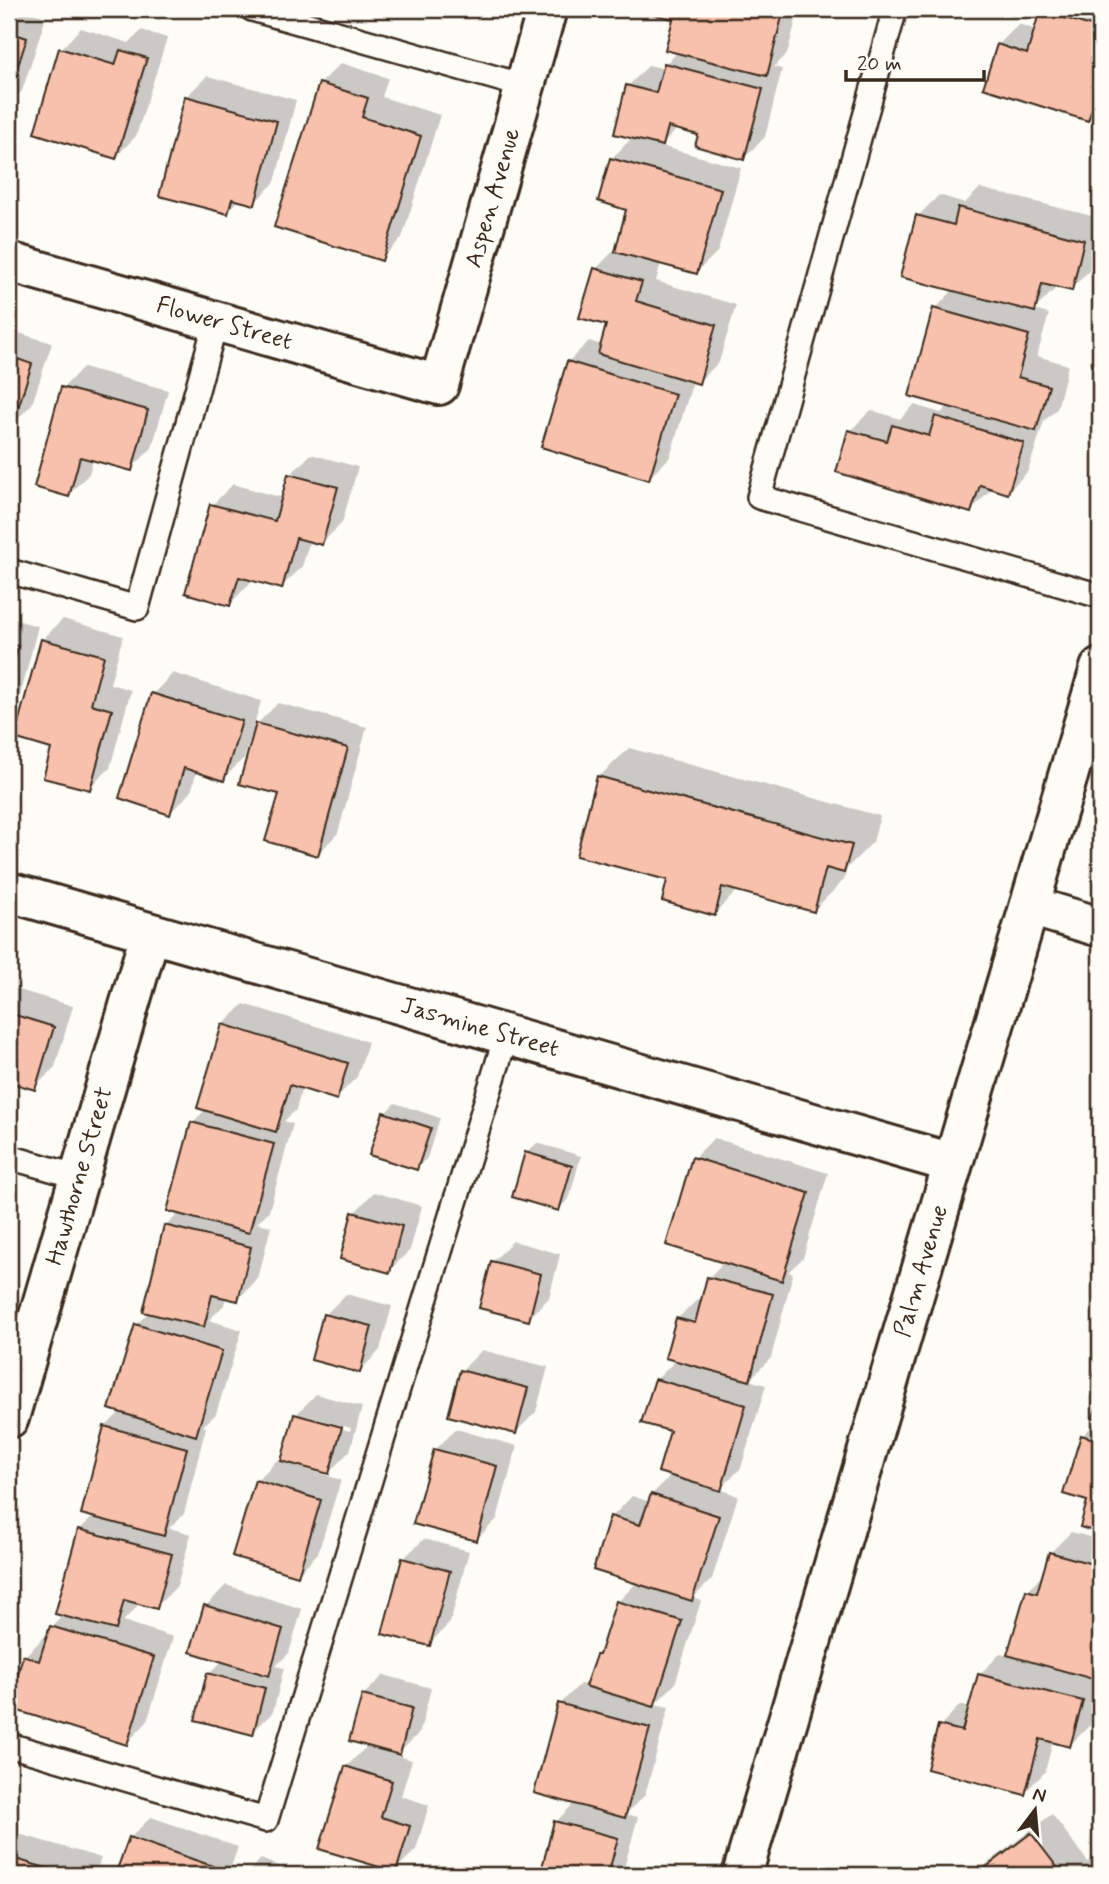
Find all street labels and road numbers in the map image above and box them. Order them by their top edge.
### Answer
street label: Aspen Avenue [458,124,528,271]
street label: Flower Street [153,289,296,358]
street label: Jasmine Street [397,990,563,1065]
street label: Hawthorne Street [39,1083,120,1269]
street label: Palm Avenue [887,1201,955,1341]

